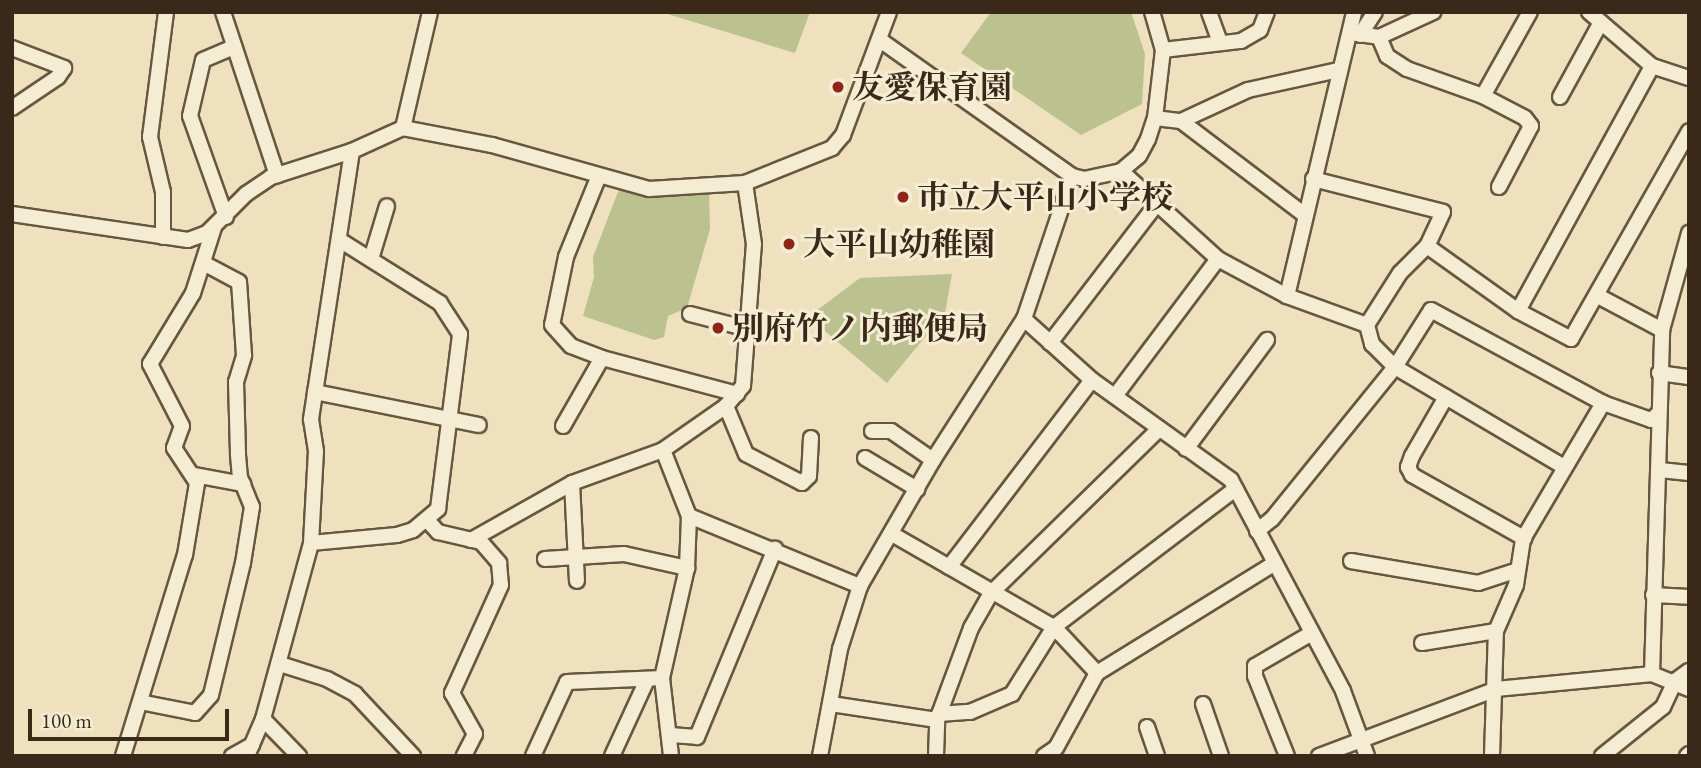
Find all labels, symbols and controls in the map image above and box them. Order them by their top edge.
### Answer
place label: 友愛保育園 [852,68,1012,106]
marker: 友愛保育園 [830,79,846,95]
place label: 市立大平山小学校 [917,178,1173,216]
marker: 市立大平山小学校 [895,189,911,205]
place label: 大平山幼稚園 [803,225,995,263]
marker: 大平山幼稚園 [781,236,797,252]
place label: 別府竹ノ内郵便局 [732,309,988,347]
marker: 別府竹ノ内郵便局 [710,320,726,336]
scale bar [32,694,233,738]
text: 100 m [41,707,92,734]

